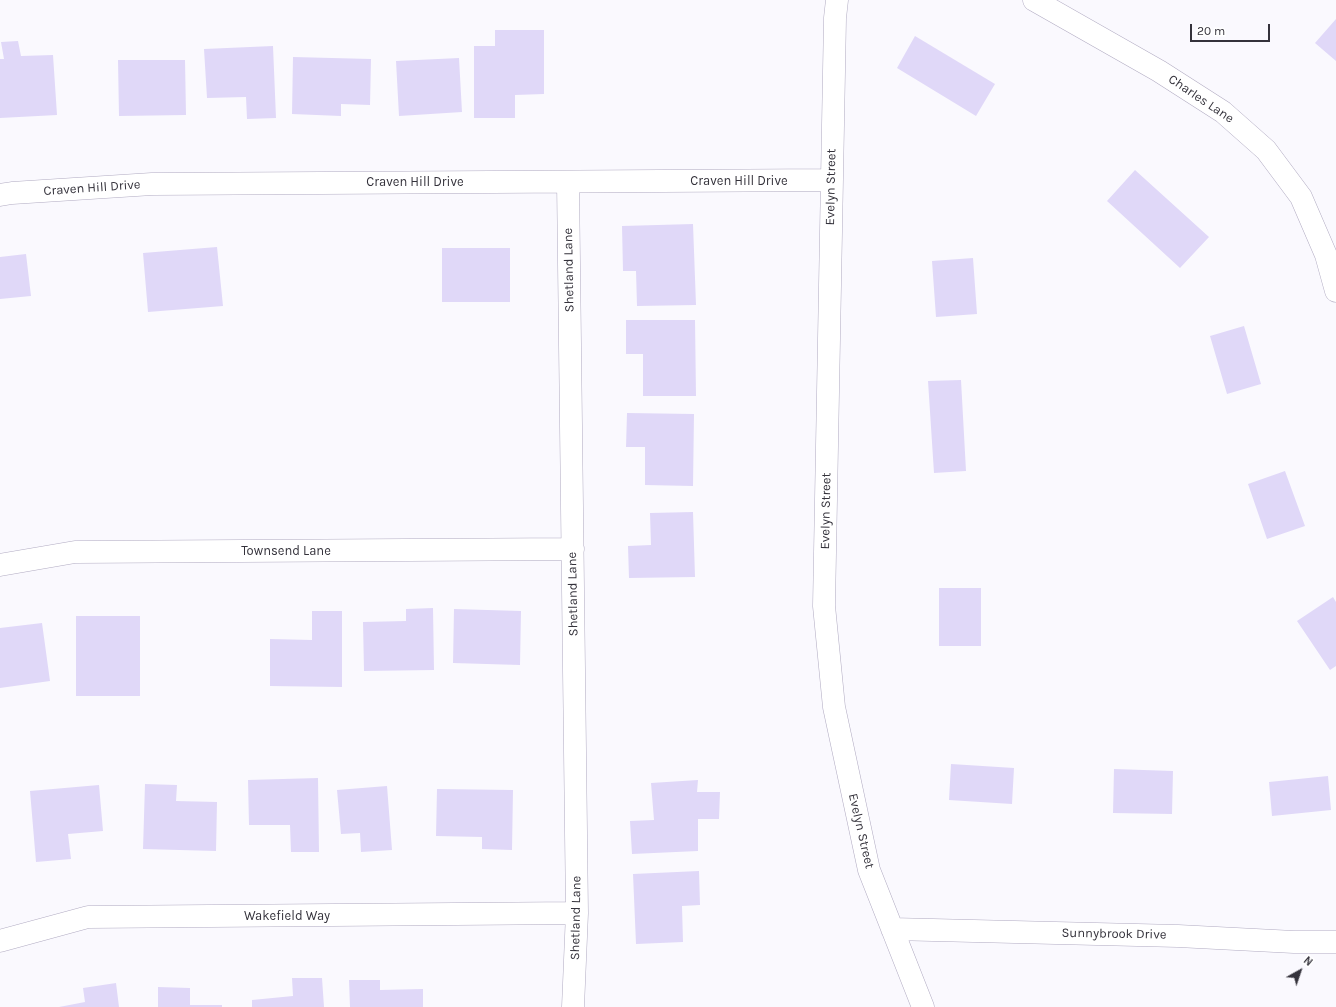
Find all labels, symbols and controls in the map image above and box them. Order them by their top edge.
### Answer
scale bar [1192,16,1272,42]
text: 20 m [1197,24,1225,38]
street label: Charles Lane [1165,71,1237,127]
street label: Evelyn Street [823,148,839,226]
street label: Craven Hill Drive [690,173,788,189]
street label: Craven Hill Drive [366,174,464,190]
street label: Craven Hill Drive [43,177,141,199]
street label: Shetland Lane [560,228,578,312]
street label: Evelyn Street [818,472,834,550]
street label: Townsend Lane [241,543,331,559]
street label: Shetland Lane [564,552,582,636]
street label: Evelyn Street [845,792,877,870]
street label: Shetland Lane [567,876,585,960]
street label: Wakefield Way [244,908,330,924]
street label: Sunnybrook Drive [1061,925,1167,943]
north arrow [1280,951,1320,991]
text: N [1301,954,1315,969]

